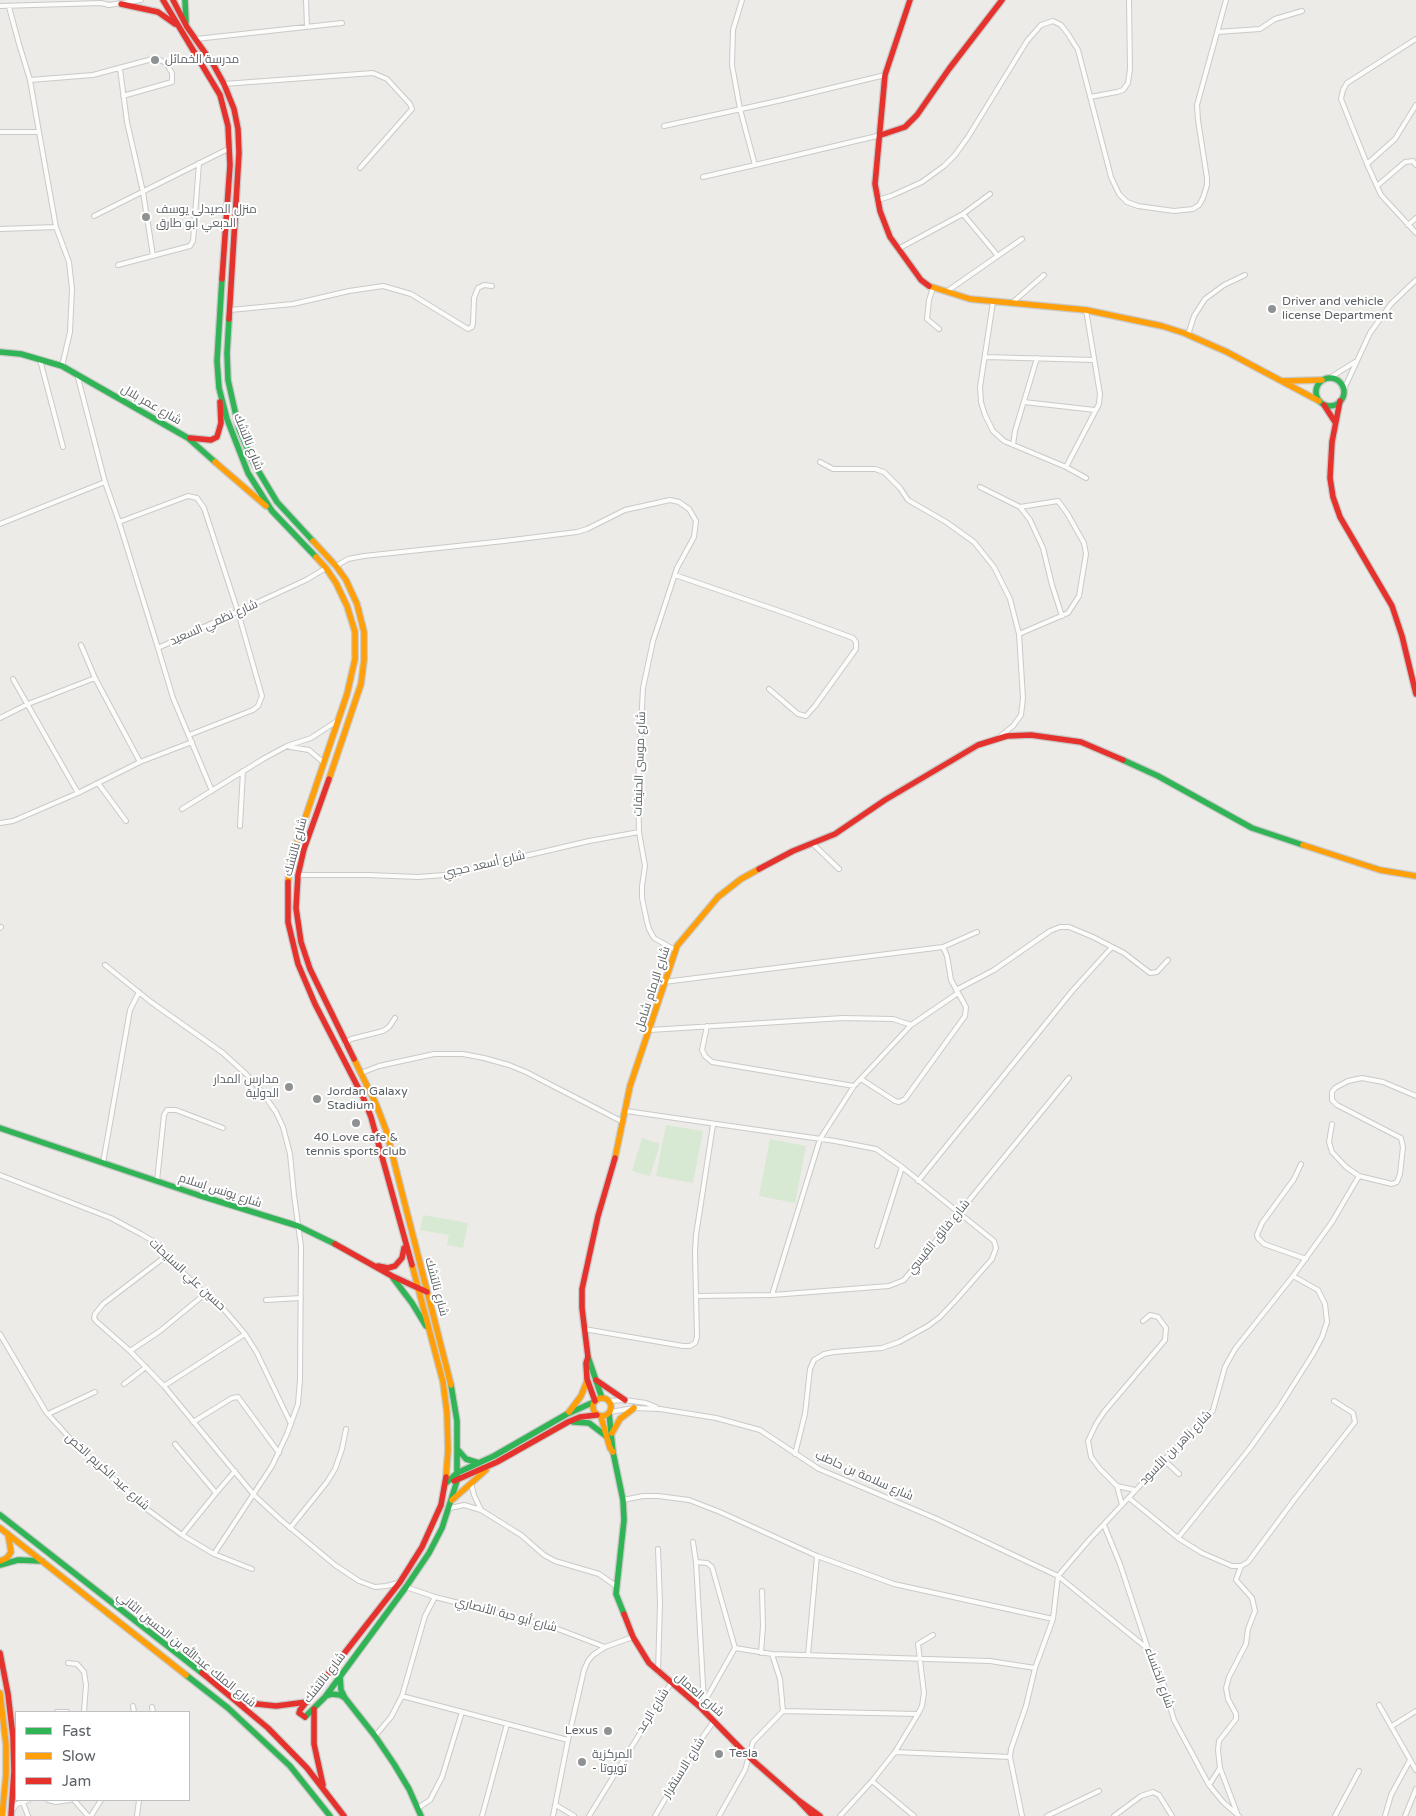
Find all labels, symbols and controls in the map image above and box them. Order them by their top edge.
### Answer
place label: مدرسة الخمائل [165,53,239,67]
marker: مدرسة الخمائل [149,54,161,66]
place label: منزل الصيدلي يوسف الدبعي ابو طارق [156,203,257,231]
marker: منزل الصيدلي يوسف الدبعي ابو طارق [140,211,152,223]
place label: Driver and vehicle license Department [1282,295,1393,323]
marker: Driver and vehicle license Department [1266,303,1278,315]
street label: شارع عمر بلال [118,382,184,428]
street label: شارع نالتشك [230,411,266,473]
street label: شارع نظمي السعيد [168,597,260,649]
street label: شارع موسى الحنيفات [631,711,649,817]
street label: شارع نالتشك [281,816,311,878]
street label: شارع أسعد حجبي [441,849,527,881]
street label: شارع الإمام شامل [632,945,674,1033]
place label: مدارس المدار الدولية [213,1073,279,1101]
marker: مدارس المدار الدولية [283,1081,295,1093]
place label: Jordan Galaxy Stadium [327,1085,408,1113]
marker: Jordan Galaxy Stadium [311,1093,323,1105]
marker: 40 Love cafe & tennis sports club [350,1117,362,1129]
place label: 40 Love cafe & tennis sports club [306,1131,406,1159]
street label: شارع يونس إسلام [177,1171,263,1211]
street label: شارع فائق القيسي [905,1197,973,1277]
street label: حسين علي السليحات [146,1236,228,1314]
street label: شارع نالتشك [421,1256,451,1318]
street label: شارع زاهر بن الأسود [1137,1408,1215,1488]
street label: شارع عبد الكريم الخص [62,1430,152,1514]
street label: شارع سلامة بن حاطب [813,1448,915,1504]
street label: شارع الملك عبدالله بن الحسين الثاني [114,1589,258,1711]
street label: شارع أبو حبة الأنصاري [453,1594,559,1636]
street label: شارع الخنساء [1141,1645,1177,1711]
street label: شارع نالتشك [301,1650,349,1706]
street label: شارع العمال [672,1670,726,1720]
street label: شارع الرعد [634,1686,672,1736]
legend [15,1711,190,1801]
text: Fast [62,1722,91,1740]
place label: Lexus [565,1724,598,1738]
marker: Lexus [602,1725,614,1737]
street label: شارع الاستقرار [660,1735,708,1801]
text: Slow [62,1747,96,1765]
place label: Tesla [729,1747,758,1761]
place label: المركزية - تويوتا [592,1748,632,1776]
marker: Tesla [713,1748,725,1760]
marker: المركزية - تويوتا [576,1756,588,1768]
text: Jam [62,1772,91,1790]

